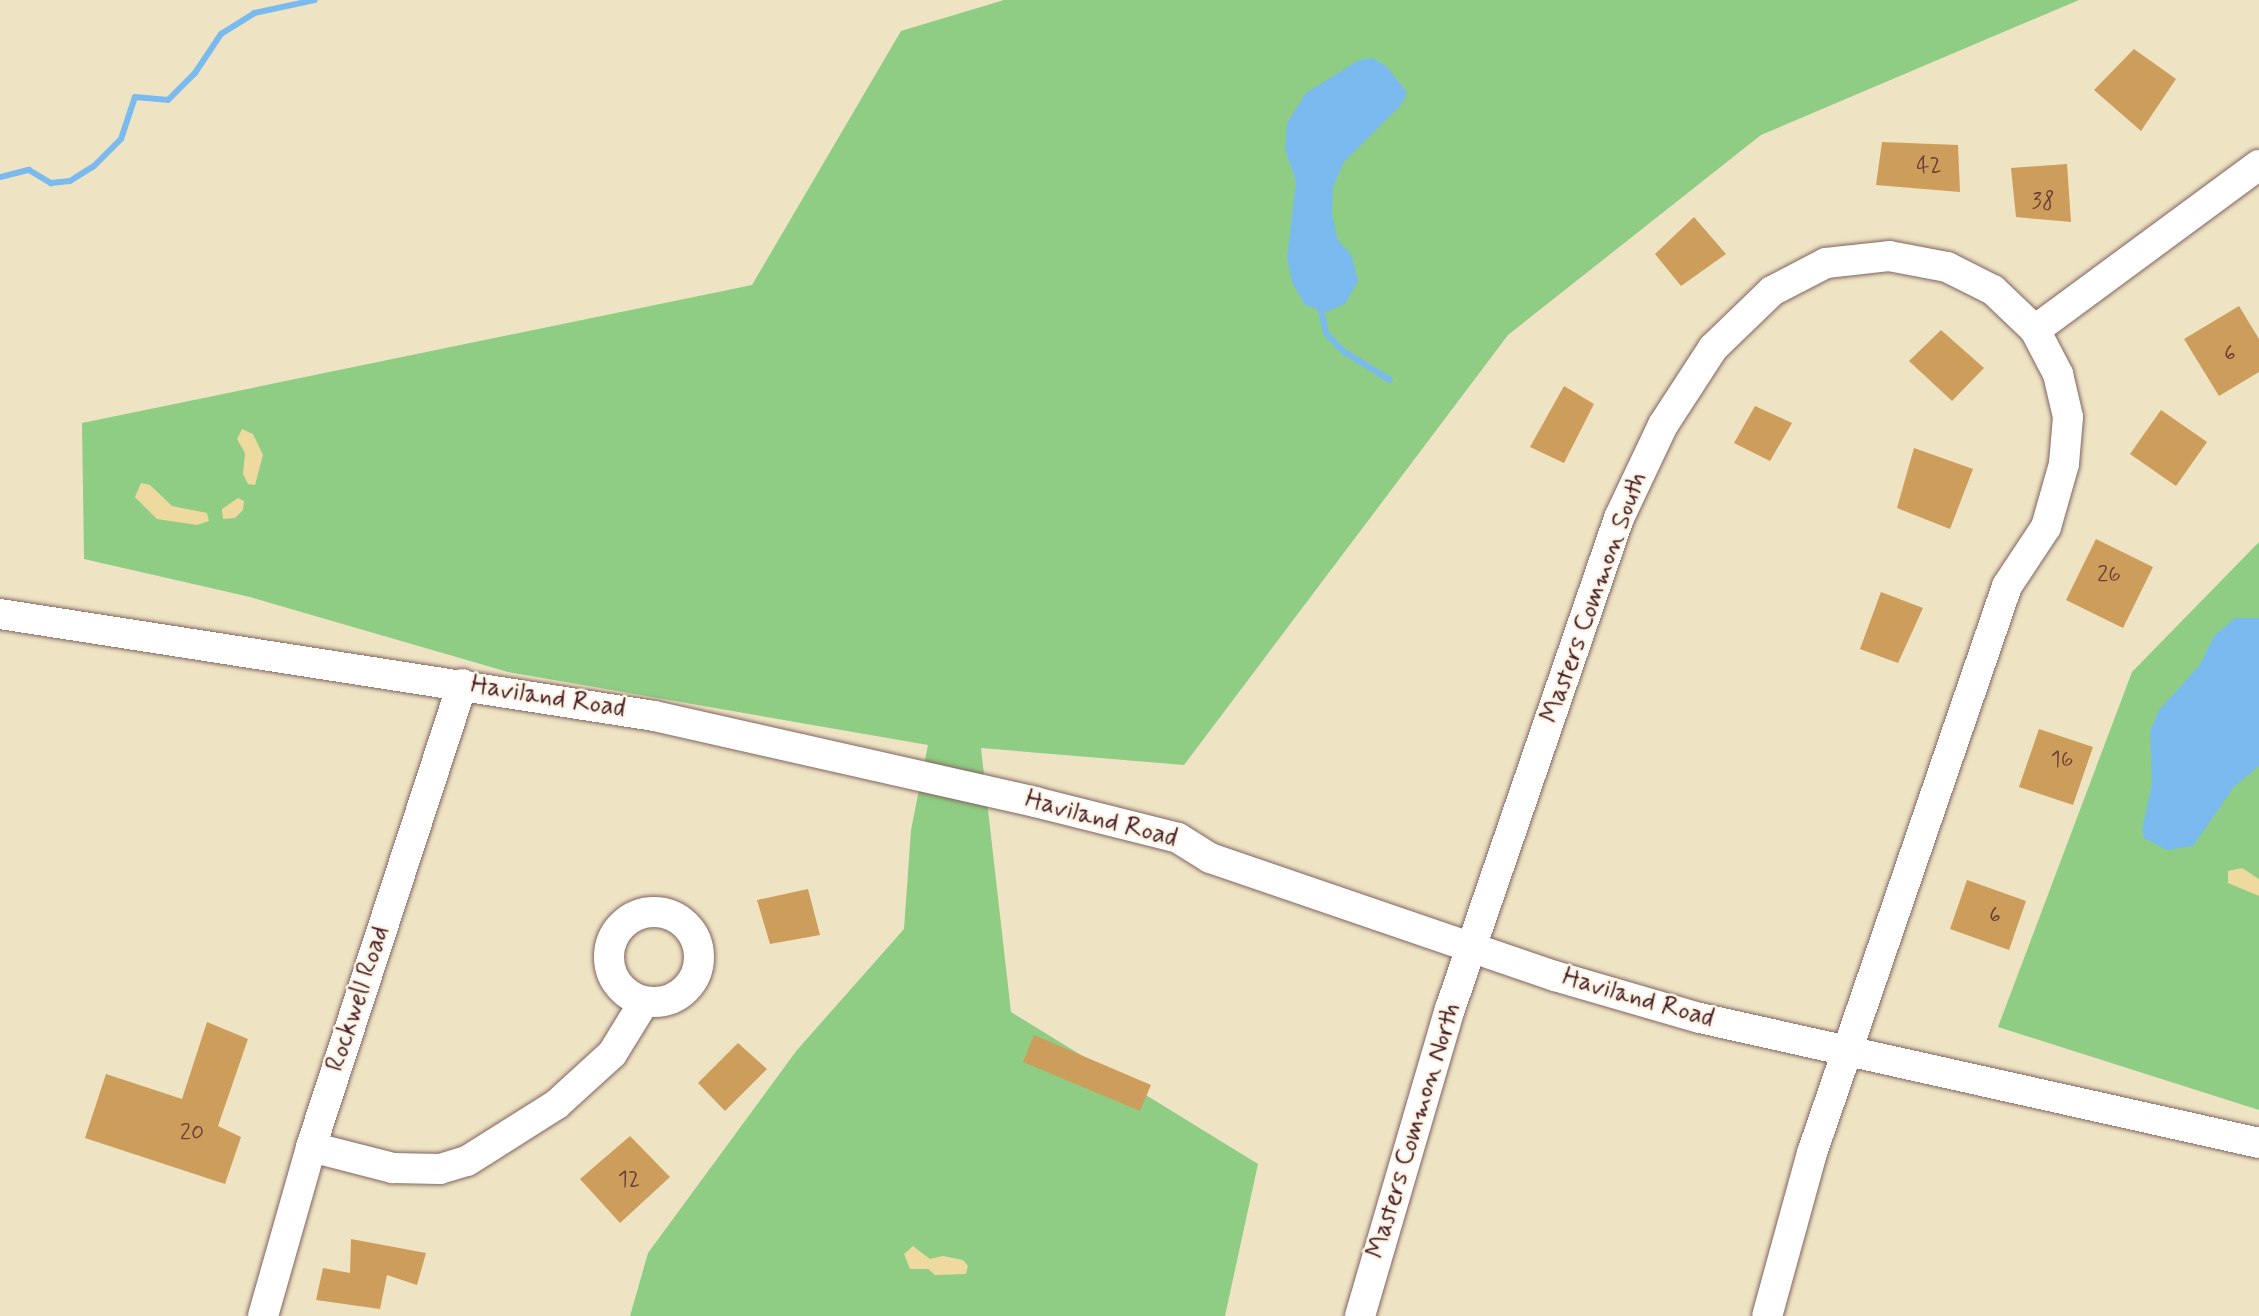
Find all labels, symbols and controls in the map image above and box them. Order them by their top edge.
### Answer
house number: 42 [1916,152,1942,180]
house number: 38 [2032,188,2054,216]
house number: 6 [2224,340,2236,368]
street label: Masters Common South [1535,468,1655,728]
house number: 26 [2097,561,2121,589]
street label: Haviland Road [469,670,627,726]
house number: 16 [2051,746,2073,774]
street label: Haviland Road [1022,785,1180,855]
house number: 6 [1989,902,2001,930]
street label: Rockwell Road [321,922,397,1076]
street label: Haviland Road [1559,963,1717,1035]
street label: Masters Common North [1361,998,1469,1264]
house number: 20 [180,1119,204,1147]
house number: 12 [618,1166,640,1194]

